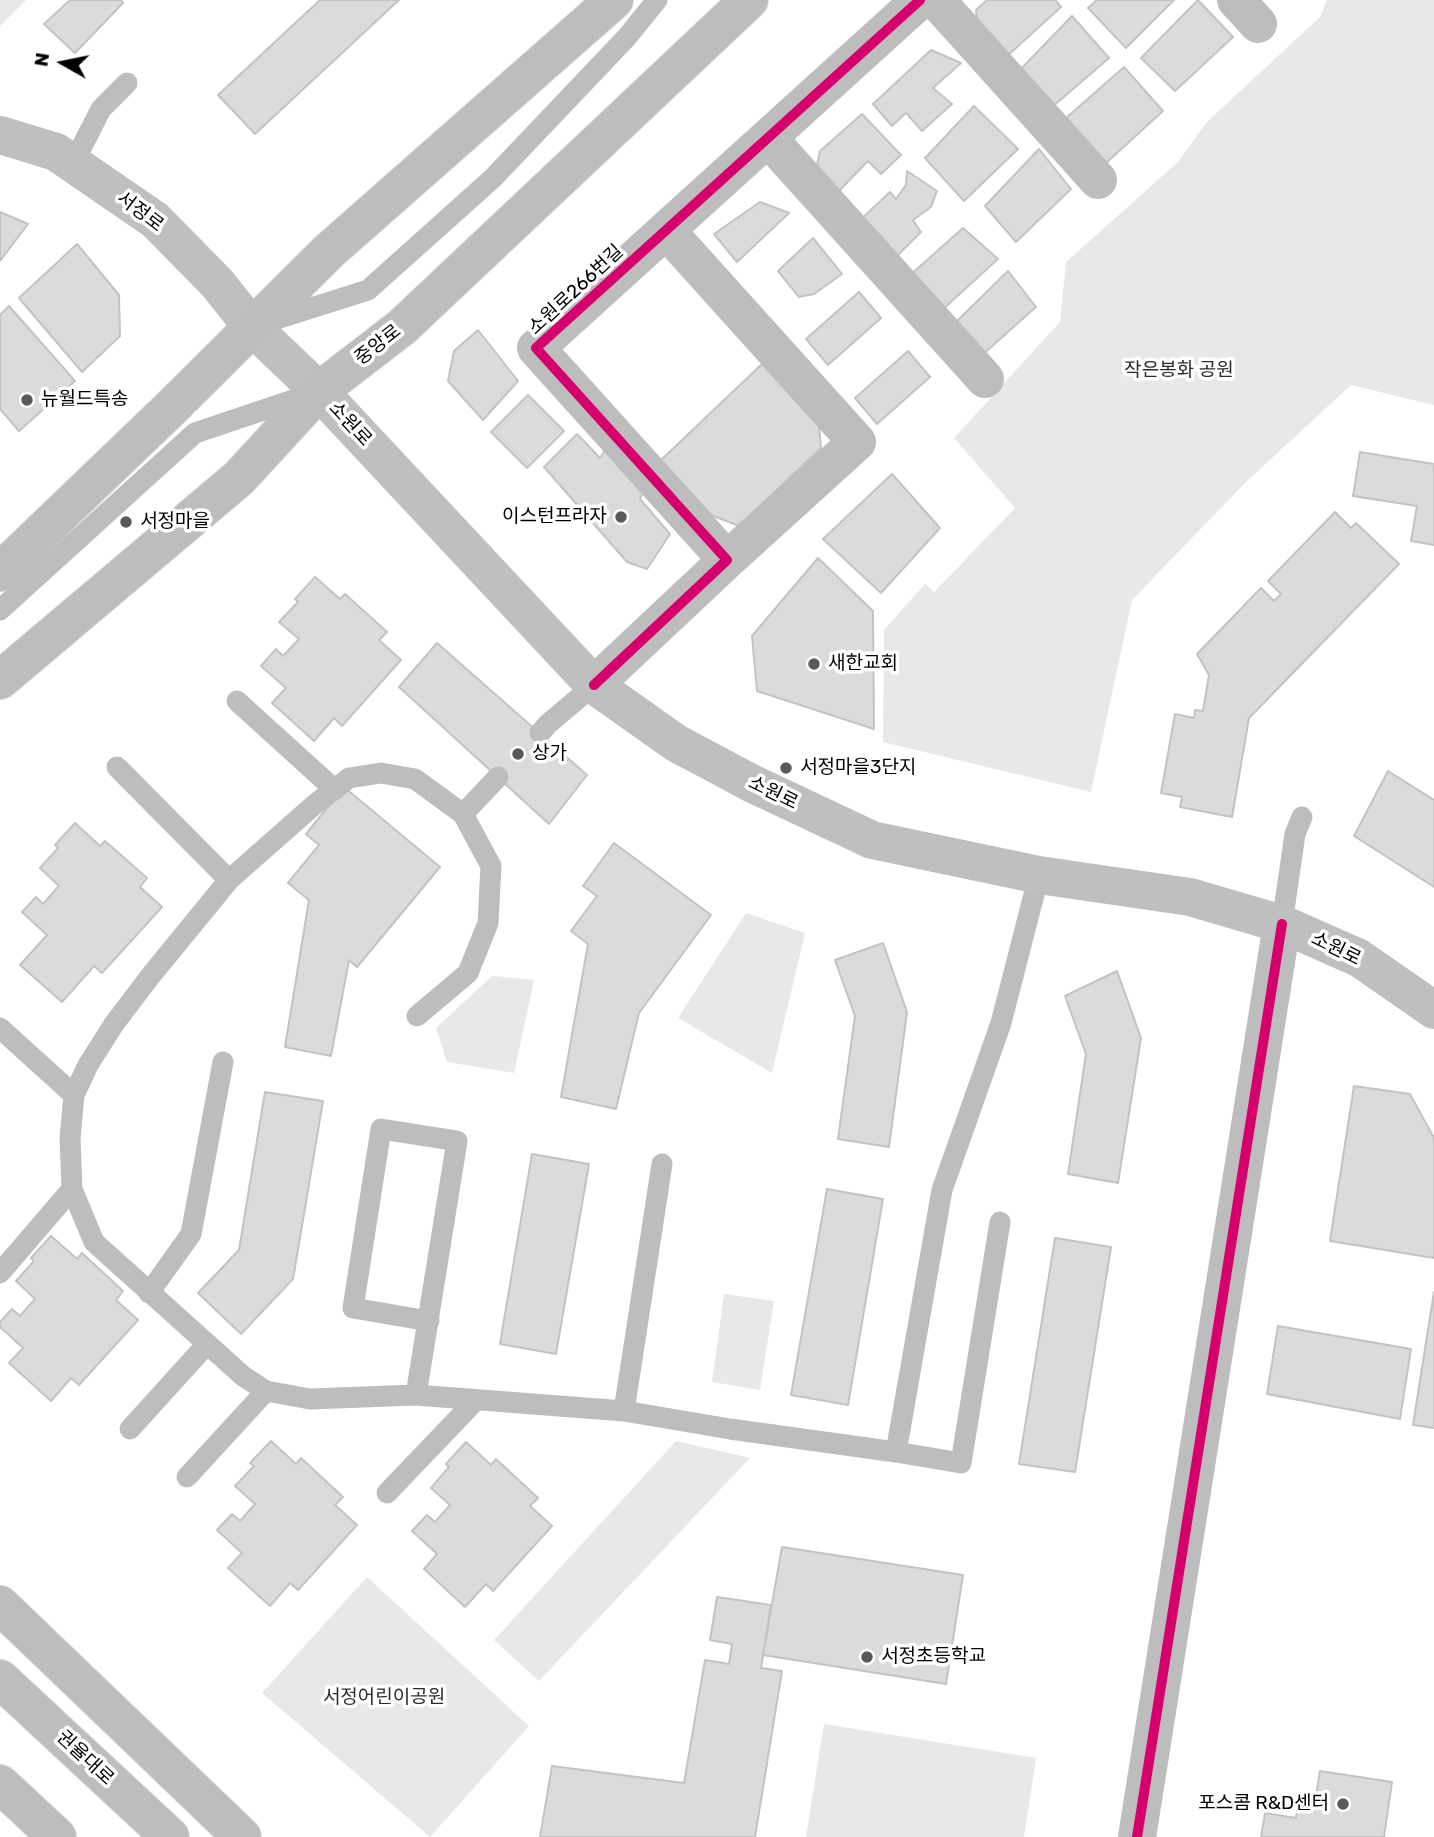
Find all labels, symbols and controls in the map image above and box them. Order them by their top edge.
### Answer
north arrow [28,28,98,98]
text: N [29,51,54,68]
street label: 서정로 [112,187,168,237]
street label: 소원로266번길 [524,240,628,340]
street label: 중앙로 [350,320,406,370]
park label: 작은봉화 공원 [1124,360,1234,382]
place label: 뉴월드특송 [41,389,128,411]
marker: 뉴월드특송 [19,392,35,408]
street label: 소원로 [324,397,376,451]
place label: 이스턴프라자 [502,506,607,528]
marker: 이스턴프라자 [613,509,629,525]
place label: 서정마을 [140,511,210,533]
marker: 서정마을 [118,514,134,530]
place label: 새한교회 [828,653,898,675]
marker: 새한교회 [806,656,822,672]
place label: 상가 [532,743,567,765]
marker: 상가 [510,746,526,762]
place label: 서정마을3단지 [800,757,916,779]
marker: 서정마을3단지 [778,760,794,776]
street label: 소원로 [744,771,802,815]
street label: 소원로 [1307,927,1365,971]
place label: 서정초등학교 [881,1646,986,1668]
marker: 서정초등학교 [859,1649,875,1665]
park label: 서정어린이공원 [323,1687,445,1709]
street label: 권율대로 [52,1726,118,1790]
place label: 포스콤 R&D센터 [1198,1793,1329,1815]
marker: 포스콤 R&D센터 [1335,1796,1351,1812]

